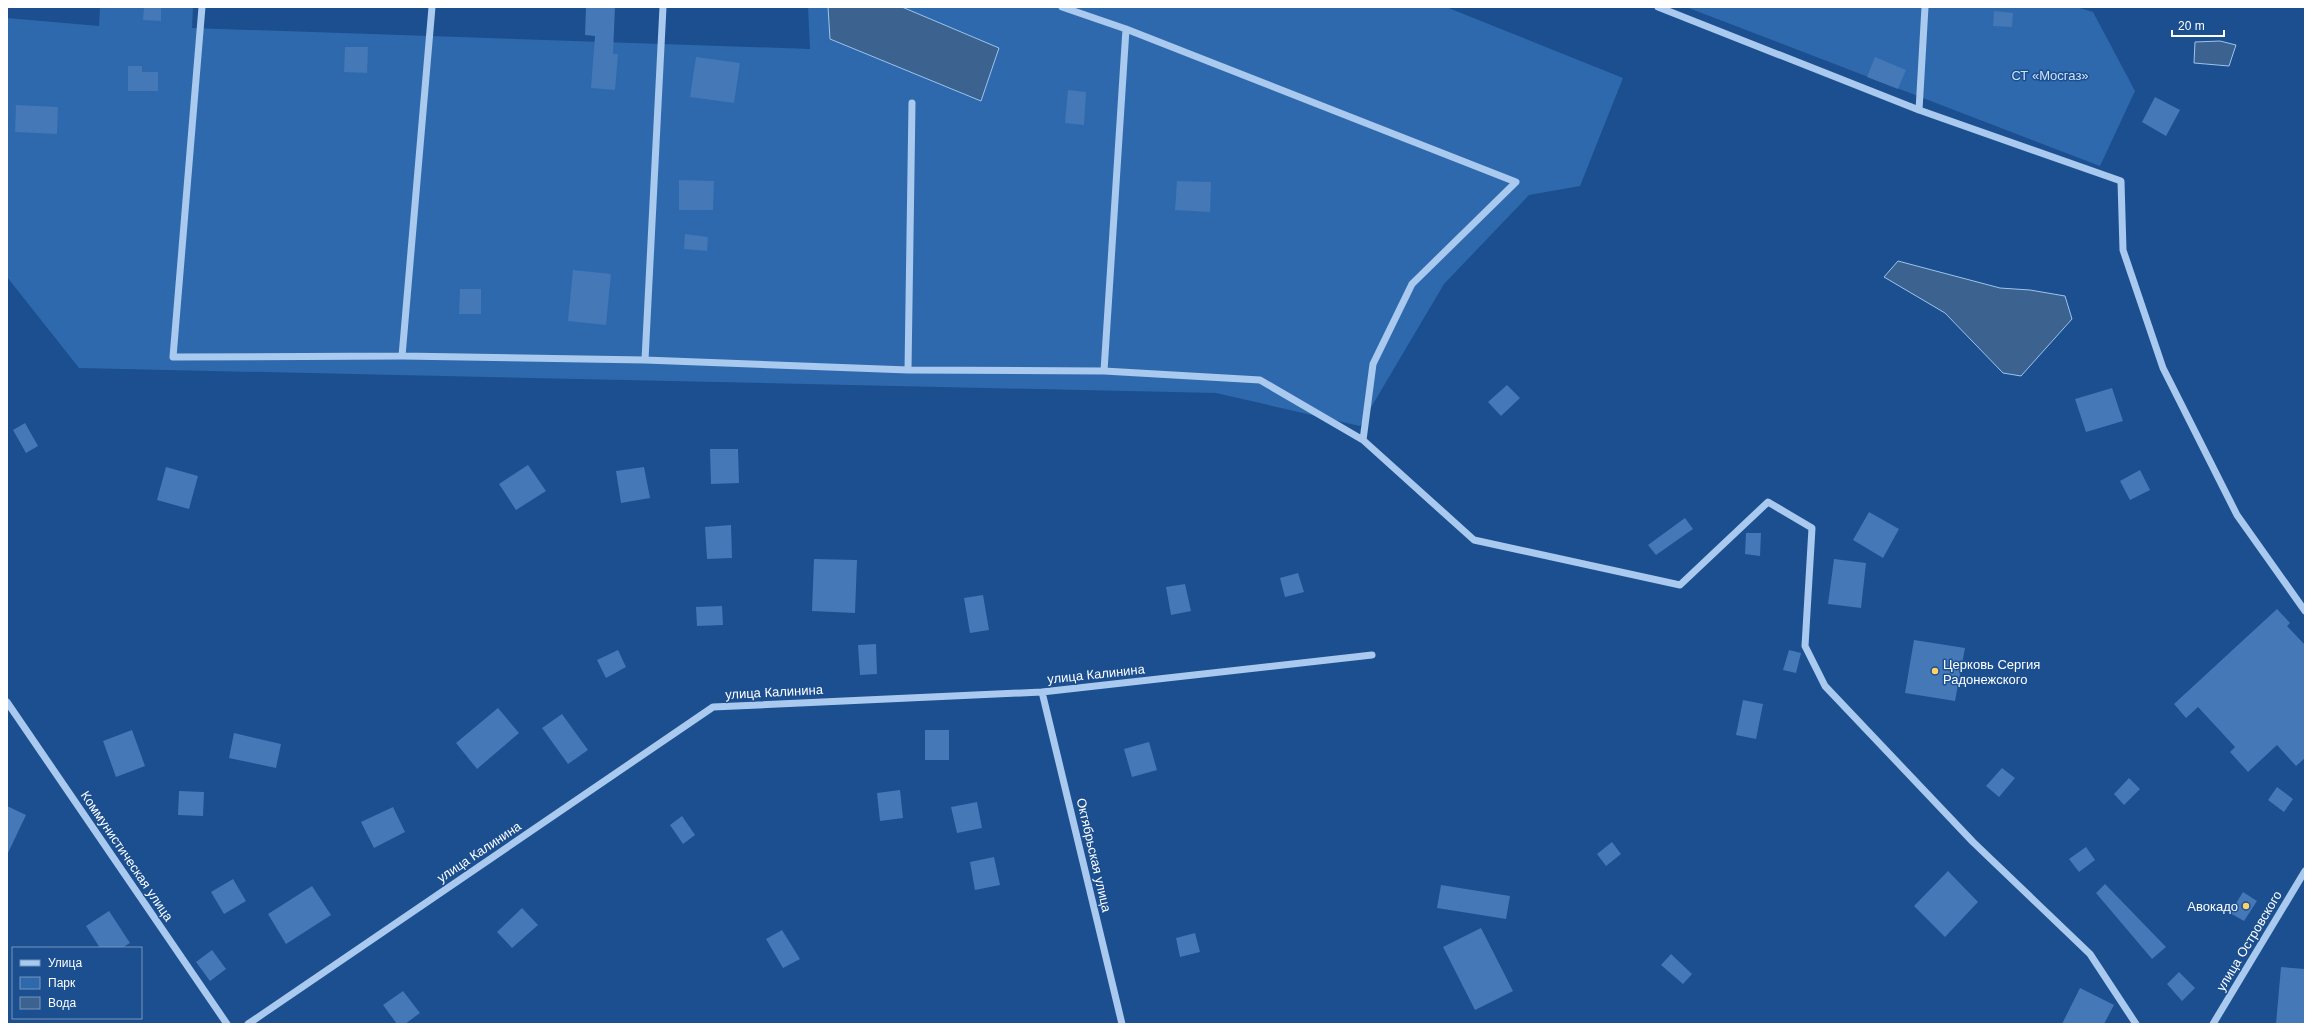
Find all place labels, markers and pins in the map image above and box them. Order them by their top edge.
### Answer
place label: Церковь Сергия Радонежского [1943,657,2040,687]
marker: Церковь Сергия Радонежского [1930,666,1940,676]
place label: Авокадо [2187,899,2238,914]
marker: Авокадо [2241,901,2251,911]

